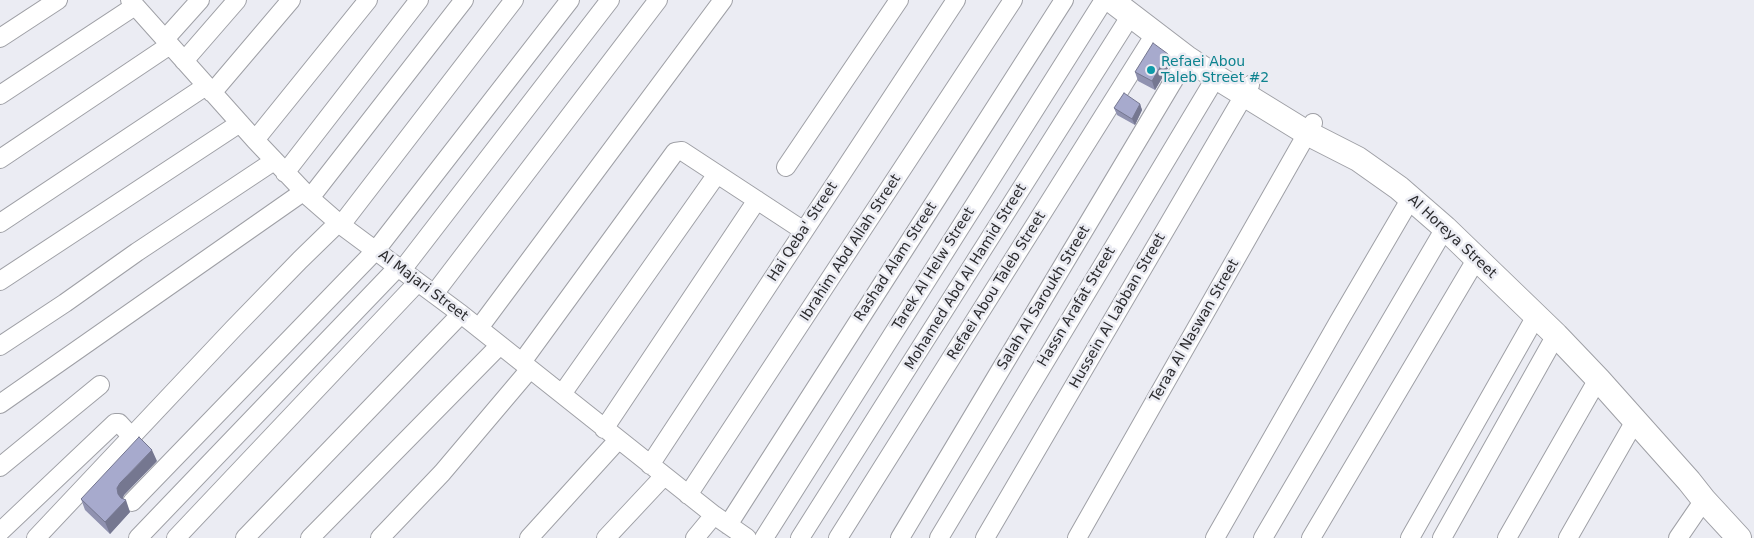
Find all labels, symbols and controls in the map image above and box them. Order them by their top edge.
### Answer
place label: Refaei Abou Taleb Street #2 [1161,54,1269,86]
marker: Refaei Abou Taleb Street #2 [1145,64,1157,76]
street label: Ibrahim Abd Allah Street [797,171,905,325]
street label: Hai Qeba' Street [765,179,841,285]
street label: Mohamed Abd Al Hamid Street [902,181,1030,373]
street label: Al Horeya Street [1404,192,1500,282]
street label: Rashad Alam Street [851,199,941,325]
street label: Tarek Al Helw Street [890,205,978,333]
street label: Refaei Abou Taleb Street [944,209,1050,363]
street label: Salah Al Saroukh Street [994,223,1094,373]
street label: Hussein Al Labban Street [1067,230,1169,392]
street label: Hassn Arafat Street [1035,244,1119,370]
street label: Al Majari Street [375,247,471,325]
street label: Teraa Al Naswan Street [1147,257,1243,405]

